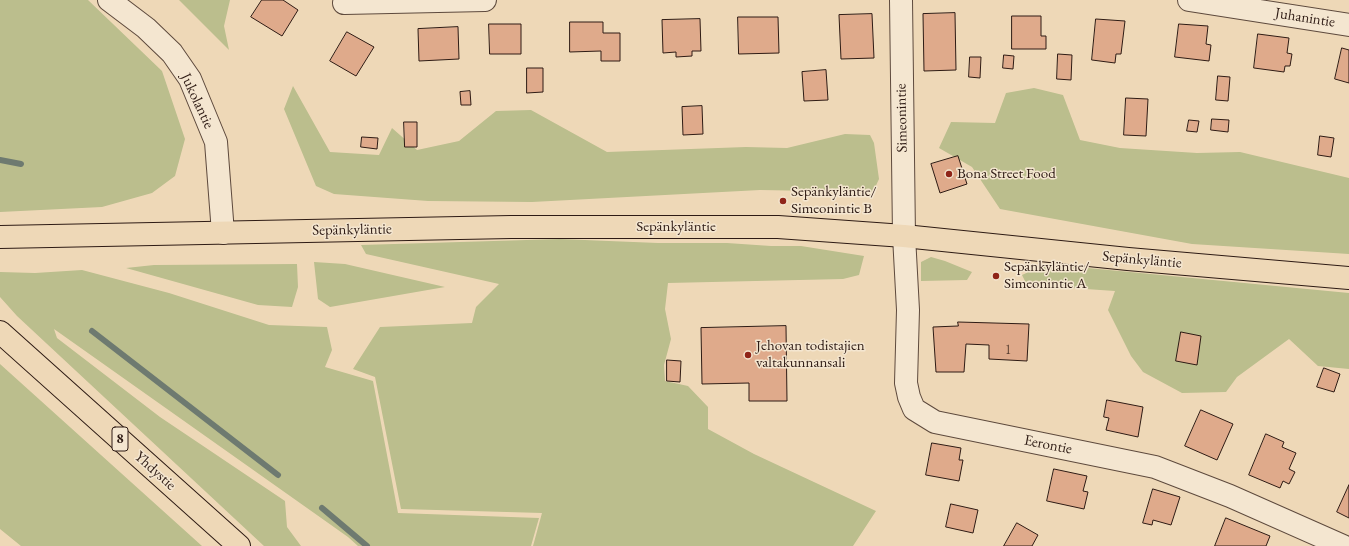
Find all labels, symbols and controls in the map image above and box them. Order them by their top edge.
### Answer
street label: Juhanintie [1274,4,1336,32]
street label: Jukolantie [176,70,218,132]
street label: Simeonintie [892,83,912,153]
place label: Bona Street Food [957,165,1056,183]
marker: Bona Street Food [944,169,954,179]
place label: Sepänkyläntie/ Simeonintie B [791,183,877,218]
marker: Sepänkyläntie/ Simeonintie B [778,196,788,206]
street label: Sepänkyläntie [636,218,716,236]
street label: Sepänkyläntie [312,220,392,240]
street label: Sepänkyläntie [1102,248,1182,272]
place label: Sepänkyläntie/ Simeonintie A [1004,258,1090,293]
marker: Sepänkyläntie/ Simeonintie A [991,271,1001,281]
place label: Jehovan todistajien valtakunnansali [756,337,865,372]
house number: 1 [1005,342,1011,358]
marker: Jehovan todistajien valtakunnansali [743,350,753,360]
road number: 8 [112,427,128,451]
street label: Eerontie [1022,432,1074,458]
street label: Yhdystie [131,448,179,494]

